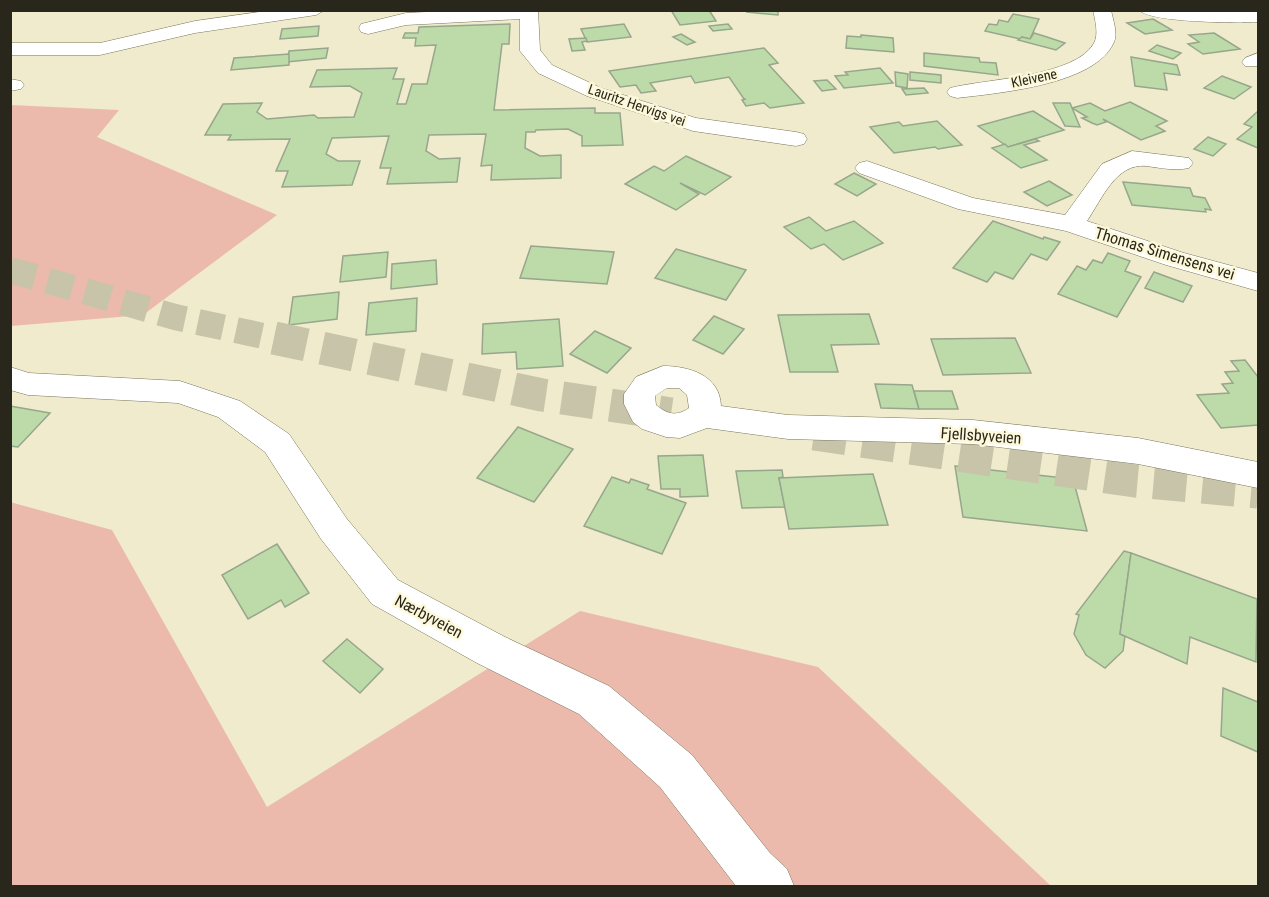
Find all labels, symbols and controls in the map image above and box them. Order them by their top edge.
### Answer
street label: Kleivene [1010,65,1059,91]
street label: Lauritz Hervigs vei [586,81,688,129]
street label: Thomas Simensens vei [1093,223,1237,284]
street label: Fjellsbyveien [940,423,1022,448]
street label: Nærbyveien [392,591,466,642]

